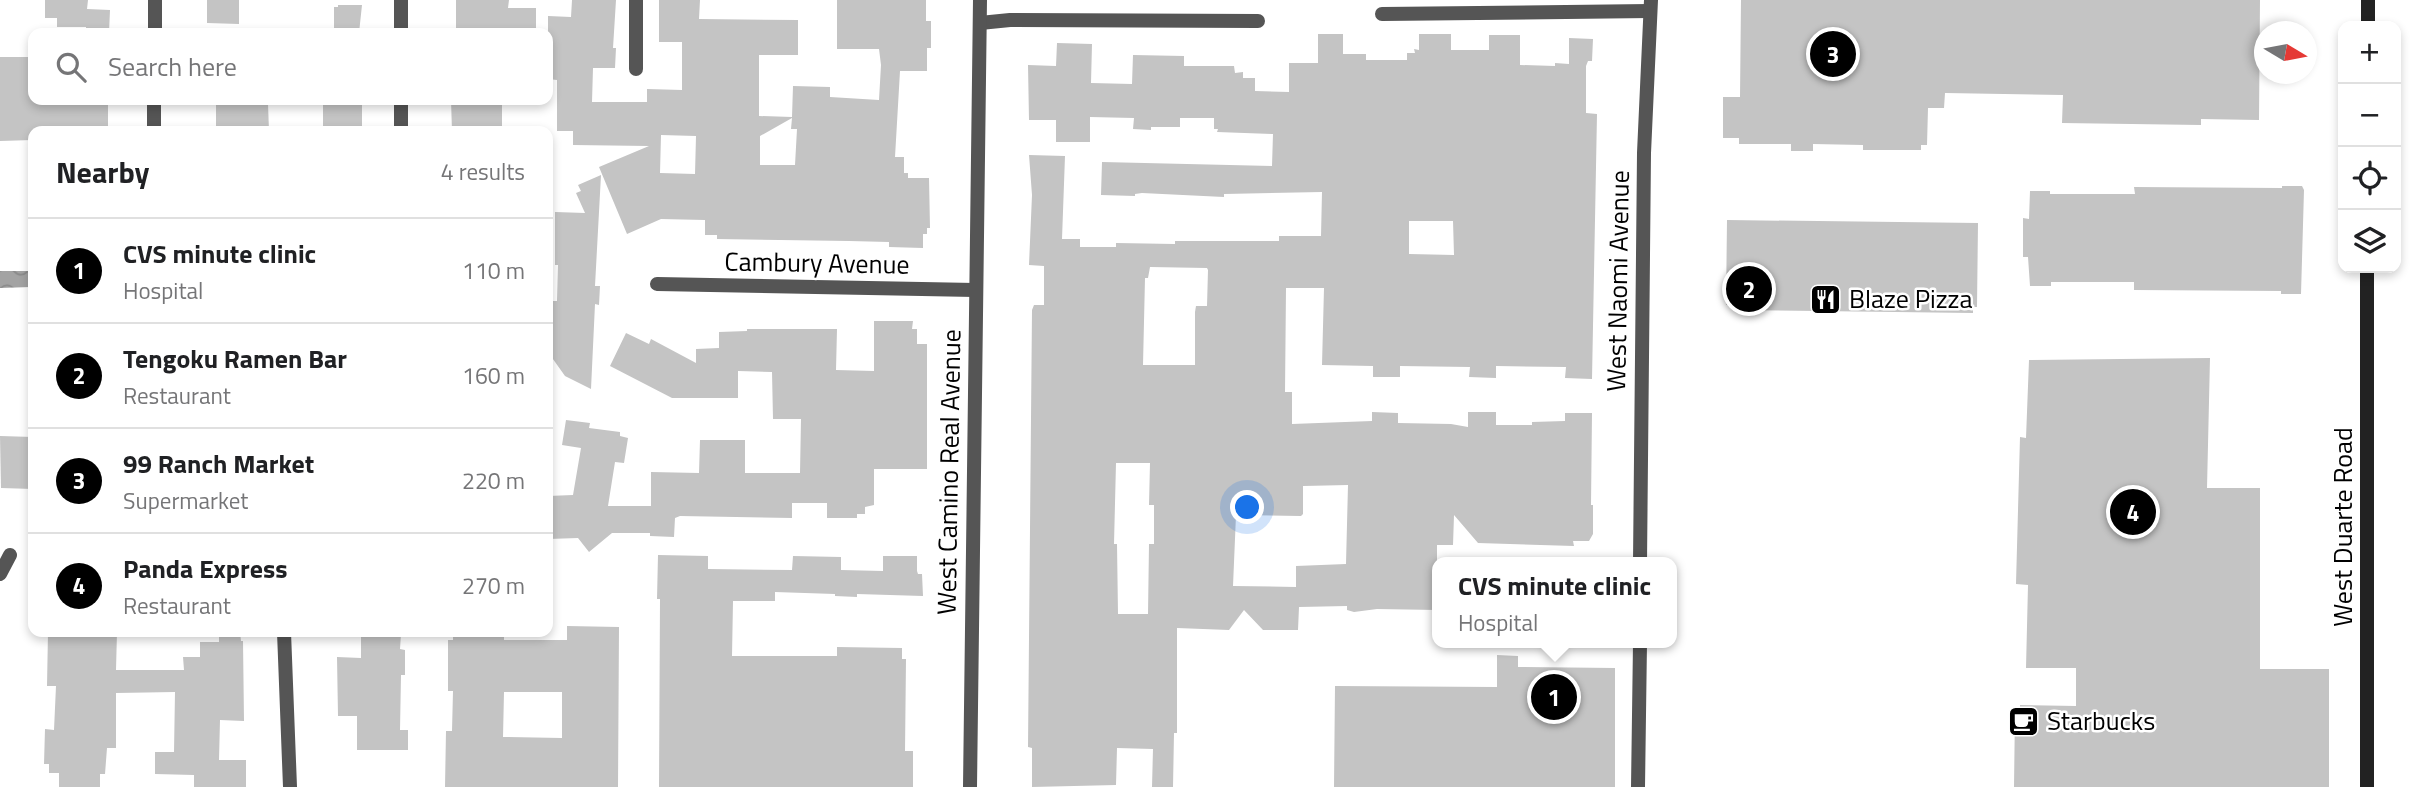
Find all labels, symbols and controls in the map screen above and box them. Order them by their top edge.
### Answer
north arrow [2254,21,2317,84]
map controls [2338,21,2401,273]
button: + [2338,21,2401,84]
search box [28,28,553,105]
pin: 3 [1810,28,1856,80]
text: Search here [108,47,237,86]
icon: search [52,48,90,86]
button: − [2338,84,2401,147]
button: locate [2338,147,2401,210]
text: Nearby [56,149,149,195]
text: 4 results [441,154,525,189]
street label: West Naomi Avenue [1596,170,1639,392]
button: layers [2338,210,2401,273]
text: CVS minute clinic [123,234,316,273]
street label: Cambury Avenue [724,241,910,284]
text: 1 [73,253,85,288]
text: 110 m [462,253,525,288]
pin: 2 [1726,263,1772,315]
text: Hospital [123,273,203,308]
place label: Blaze Pizza [1849,279,1972,318]
restaurant icon: Blaze Pizza [1809,282,1843,316]
street label: West Camino Real Avenue [927,329,970,615]
text: Tengoku Ramen Bar [123,339,347,378]
text: 2 [73,358,85,393]
text: 160 m [462,358,525,393]
text: Restaurant [123,378,231,413]
street label: West Duarte Road [2323,427,2362,627]
text: 99 Ranch Market [123,444,314,483]
text: 3 [73,463,85,498]
text: 220 m [462,463,525,498]
text: Supermarket [123,483,248,518]
pin: 4 [2110,486,2156,538]
your location [1230,490,1264,524]
text: Panda Express [123,549,287,588]
popup [1432,557,1677,648]
text: CVS minute clinic [1458,566,1651,605]
text: 4 [73,568,85,603]
text: 270 m [462,568,525,603]
text: Restaurant [123,588,231,623]
text: Hospital [1458,605,1538,640]
pin: 1 [1531,671,1577,723]
place label: Starbucks [2047,701,2155,740]
cafe icon: Starbucks [2007,704,2041,738]

